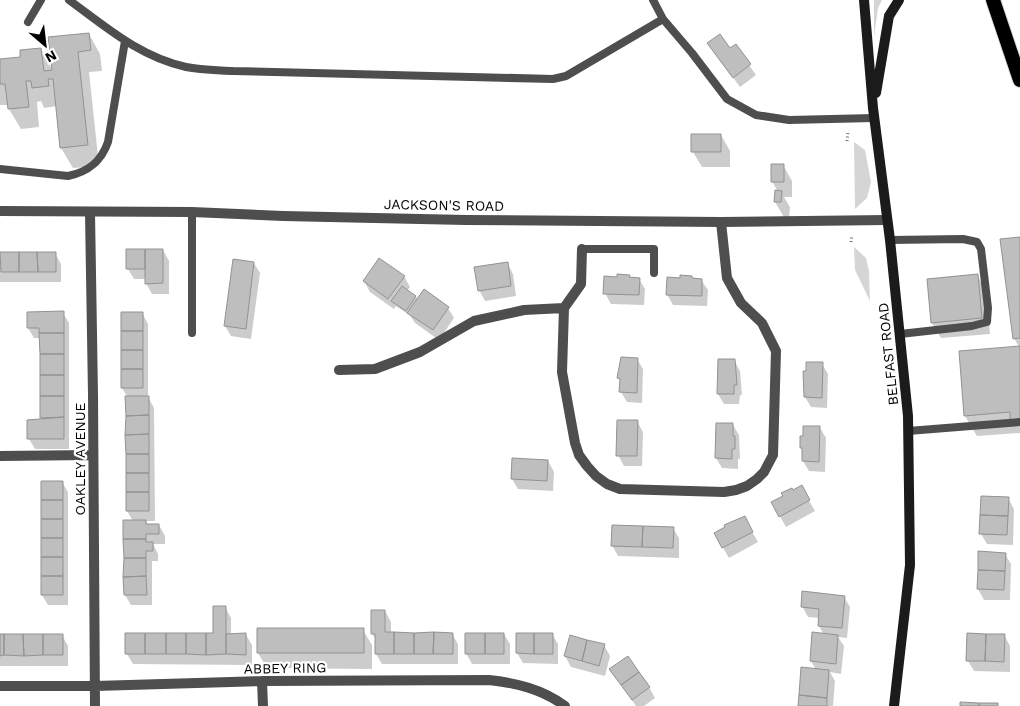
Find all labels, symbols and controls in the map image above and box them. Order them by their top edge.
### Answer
north arrow [20,20,70,70]
text: N [43,47,59,66]
street label: JACKSON'S ROAD [384,196,504,214]
street label: BELFAST ROAD [875,302,901,406]
street label: OAKLEY AVENUE [72,402,88,516]
street label: ABBEY RING [244,659,326,677]

